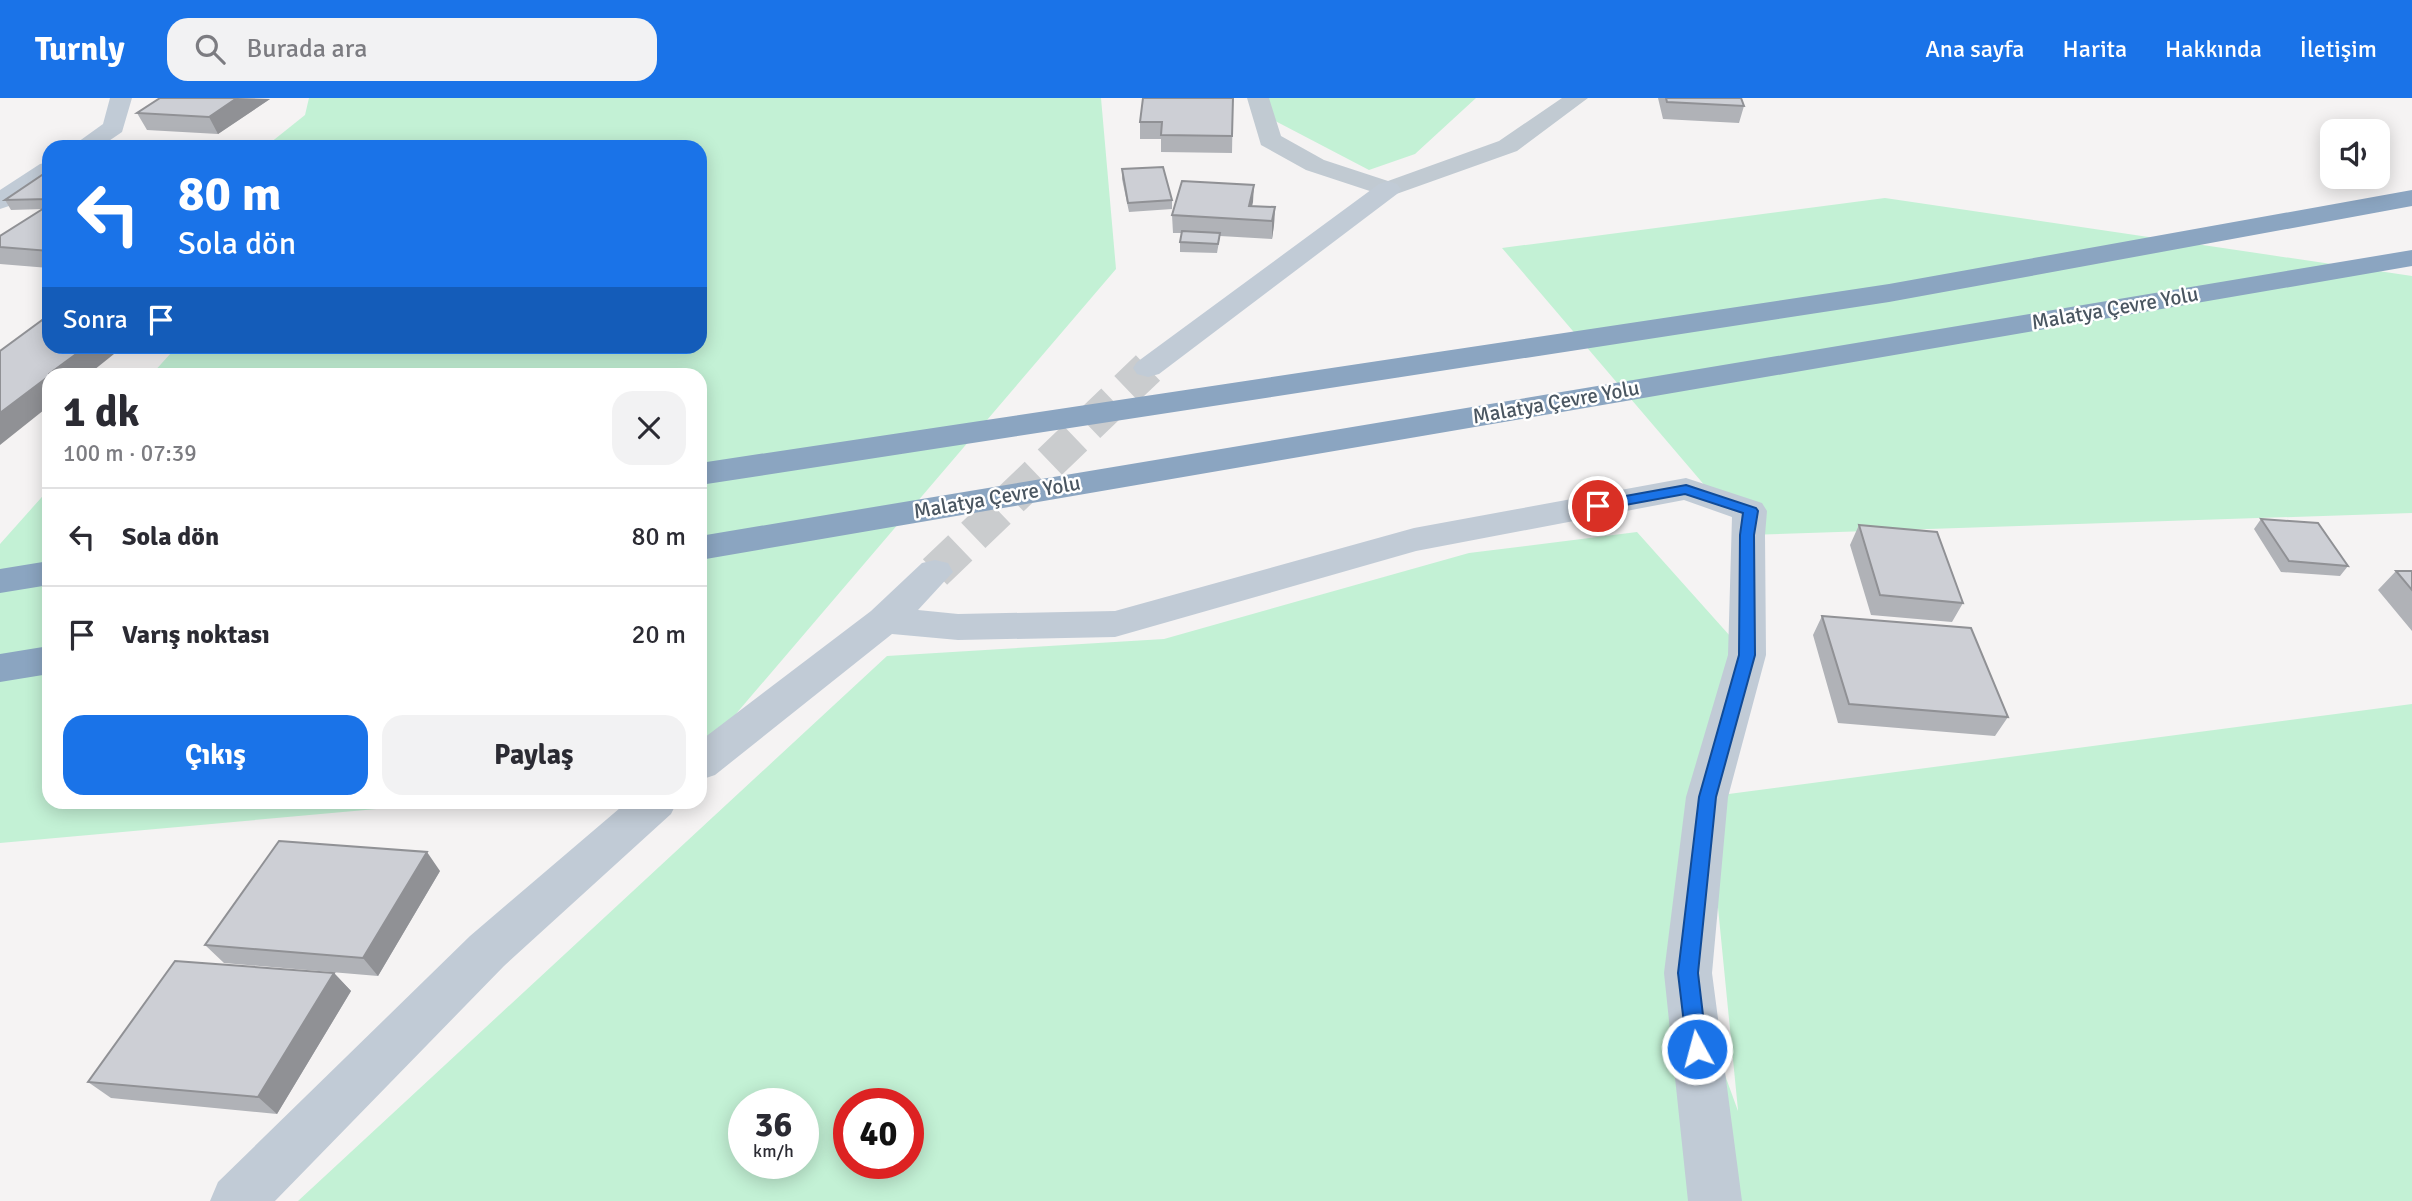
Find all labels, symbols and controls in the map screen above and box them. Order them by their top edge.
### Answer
search box [167,18,657,81]
text: Turnly [35,29,125,70]
icon: search [191,30,229,68]
text: Burada ara [247,33,367,65]
text: Ana sayfa [1925,34,2025,64]
text: Harita [2063,34,2127,64]
text: Hakkında [2165,34,2262,64]
text: İletişim [2300,34,2377,64]
map controls [2320,119,2390,189]
button: sound [2320,119,2390,189]
text: 80 m [178,164,281,224]
icon: left [63,168,154,259]
text: Sola dön [178,224,296,263]
street label: Malatya Çevre Yolu [2030,281,2200,335]
icon: arrive [142,301,180,339]
text: Sonra [63,304,128,336]
street label: Malatya Çevre Yolu [1471,375,1641,429]
text: 1 dk [63,387,140,438]
button: close [612,391,686,465]
text: 100 m · 07:39 [63,439,197,468]
street label: Malatya Çevre Yolu [912,470,1082,524]
pin [1568,476,1628,536]
icon: arrive [1579,487,1617,525]
icon: left [63,518,101,556]
text: Sola dön [122,521,219,553]
text: 80 m [631,521,686,553]
icon: arrive [63,616,101,654]
text: Varış noktası [122,619,270,651]
text: 20 m [631,619,686,651]
button: Çıkış [63,715,368,795]
button: Paylaş [382,715,686,795]
position arrow [1660,1012,1734,1086]
speed limit sign: 40 [833,1088,924,1179]
text: 36 [755,1103,792,1146]
text: km/h [753,1140,794,1162]

